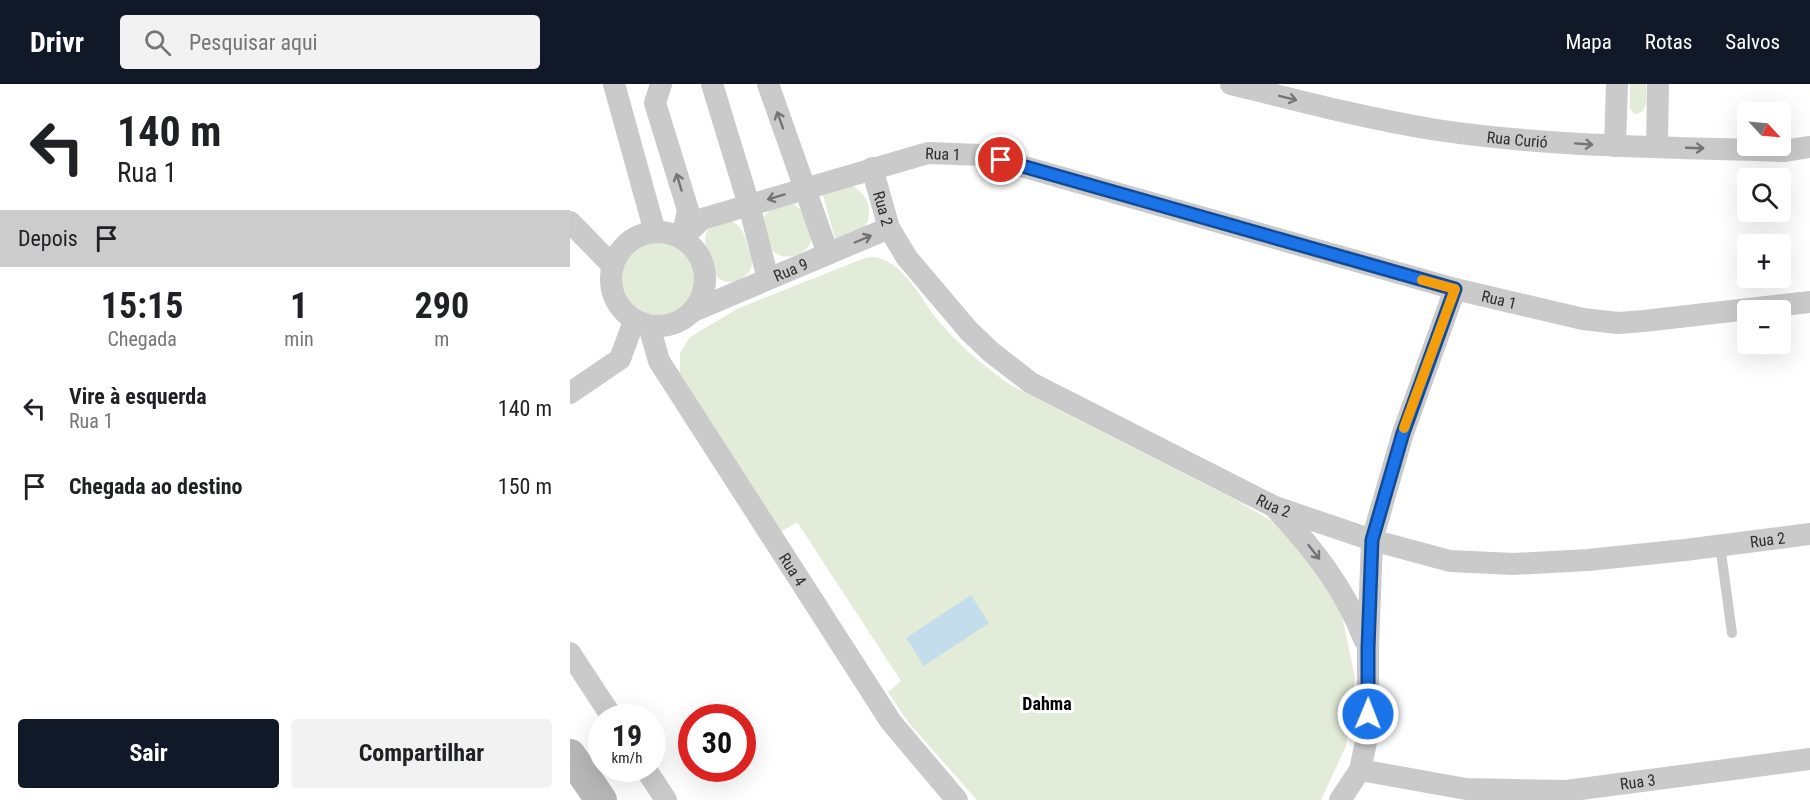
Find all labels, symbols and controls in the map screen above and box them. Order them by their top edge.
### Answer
search box [120,15,540,69]
text: Drivr [30,26,84,59]
icon: search [141,26,174,59]
text: Pesquisar aqui [189,30,318,55]
text: Mapa [1565,30,1612,54]
text: Rotas [1645,30,1692,54]
text: Salvos [1725,30,1780,54]
one-way arrow [1279,92,1298,104]
north arrow [1737,102,1791,156]
map controls [1737,102,1791,354]
text: 140 m [117,107,222,156]
icon: left [18,108,96,186]
one-way arrow [774,111,785,129]
street label: Rua Curió [1486,127,1548,151]
pin [975,134,1026,185]
one-way arrow [1574,139,1594,150]
one-way arrow [1684,142,1704,153]
street label: Rua 1 [925,143,961,164]
icon: arrive [984,143,1017,176]
text: Rua 1 [117,157,177,189]
button: search [1737,168,1791,222]
one-way arrow [673,173,684,192]
street label: Rua 2 [869,189,897,228]
one-way arrow [767,192,786,203]
icon: arrive [90,222,123,255]
text: Depois [18,226,78,251]
one-way arrow [853,233,871,244]
button: + [1737,234,1791,288]
street label: Rua 9 [771,254,811,285]
text: 15:15 [101,285,183,327]
text: 1 [290,285,308,327]
text: 290 [415,285,469,327]
street label: Rua 1 [1480,286,1519,313]
button: − [1737,300,1791,354]
text: Chegada [108,327,177,351]
text: min [284,327,314,351]
text: m [434,327,449,351]
text: Vire à esquerda [69,384,207,409]
icon: left [18,392,51,425]
text: 140 m [498,396,552,421]
text: Rua 1 [69,409,113,433]
icon: arrive [18,470,51,503]
text: Chegada ao destino [69,474,243,499]
text: 150 m [498,474,552,499]
street label: Rua 2 [1253,490,1293,521]
street label: Rua 2 [1749,528,1786,551]
one-way arrow [1307,543,1320,559]
street label: Rua 4 [775,549,810,589]
position arrow [1336,682,1400,746]
district label: Dahma [1022,693,1072,714]
speed limit sign: 30 [678,704,756,782]
text: 19 [612,718,642,753]
button: Sair [18,719,279,788]
button: Compartilhar [291,719,552,788]
text: km/h [612,749,642,767]
street label: Rua 3 [1619,770,1657,793]

